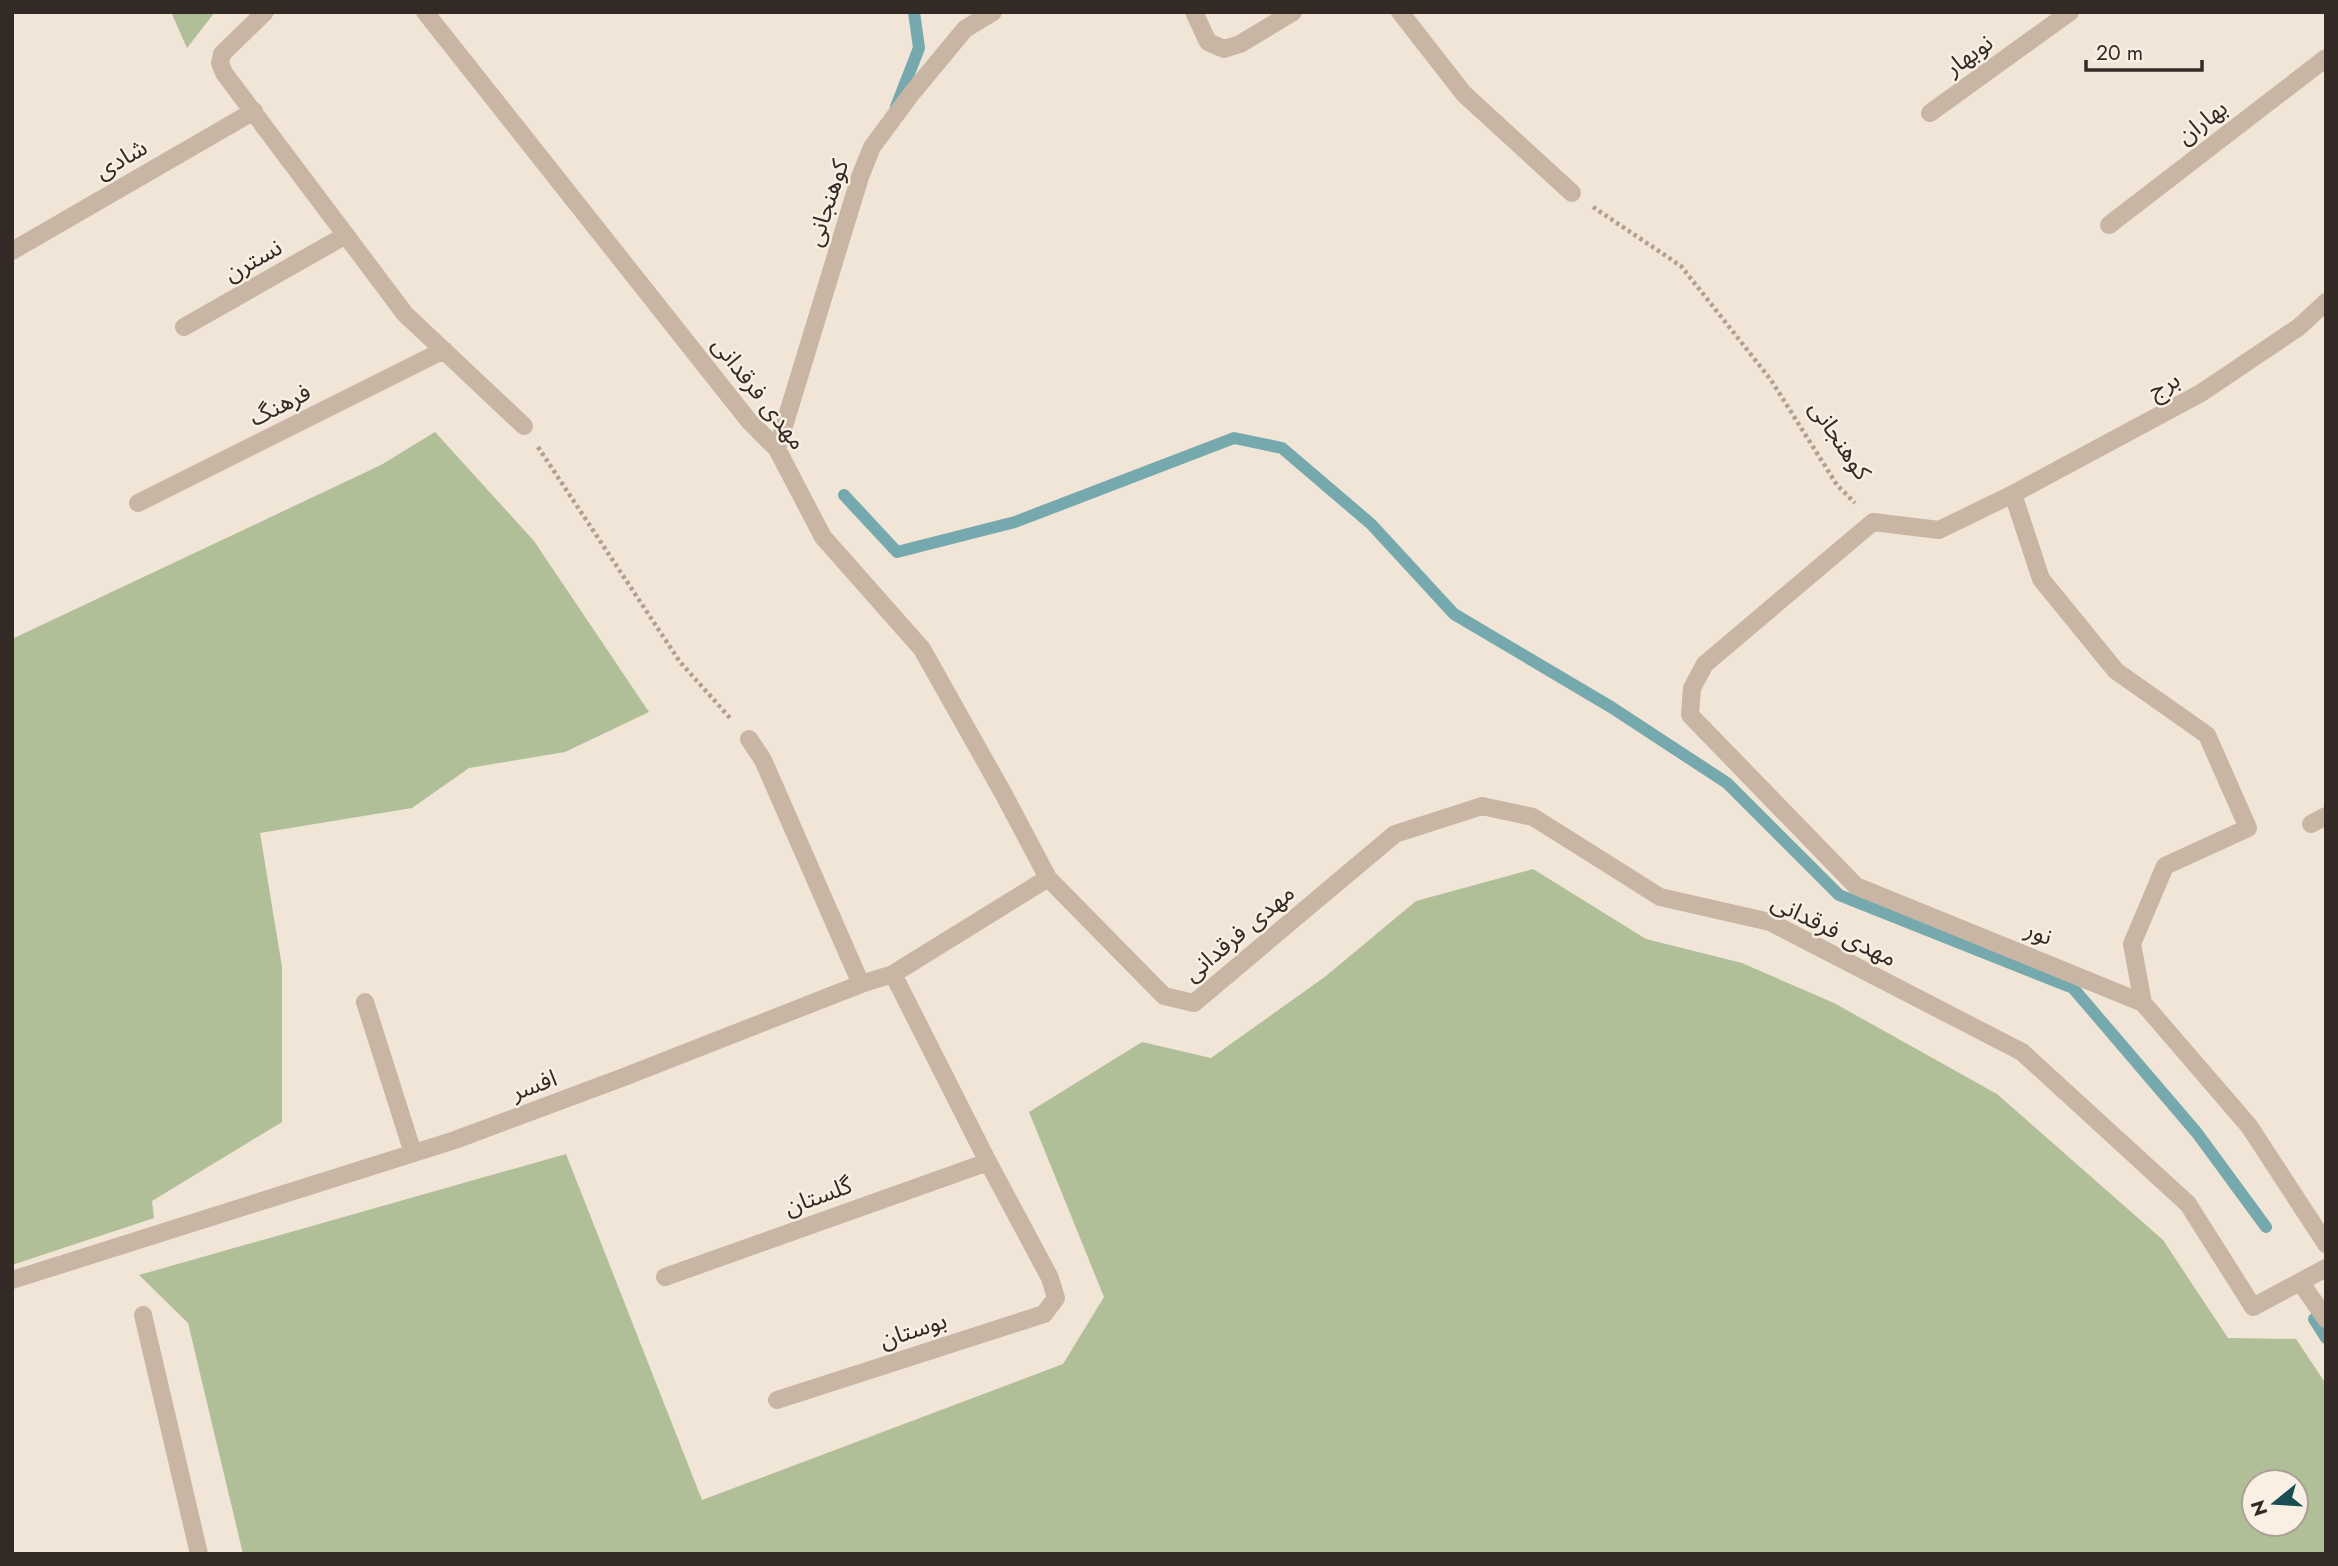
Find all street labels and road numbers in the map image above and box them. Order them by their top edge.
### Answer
street label: نوبهار [1936,25,2000,85]
street label: بهاران [2169,91,2235,153]
street label: شادی [88,130,154,188]
street label: کوهنجانی [796,154,857,251]
street label: نسترن [217,229,288,290]
street label: مهدی فرقدانی [704,328,815,457]
street label: برج [2142,362,2186,407]
street label: فرهنگ [243,374,317,435]
street label: کوهنجانی [1801,393,1881,488]
street label: مهدی فرقدانی [1175,876,1302,990]
street label: مهدی فرقدانی [1766,884,1903,975]
street label: نور [2019,911,2058,954]
street label: افسر [505,1060,562,1109]
street label: گلستان [779,1167,858,1224]
street label: بوستان [875,1302,951,1357]

